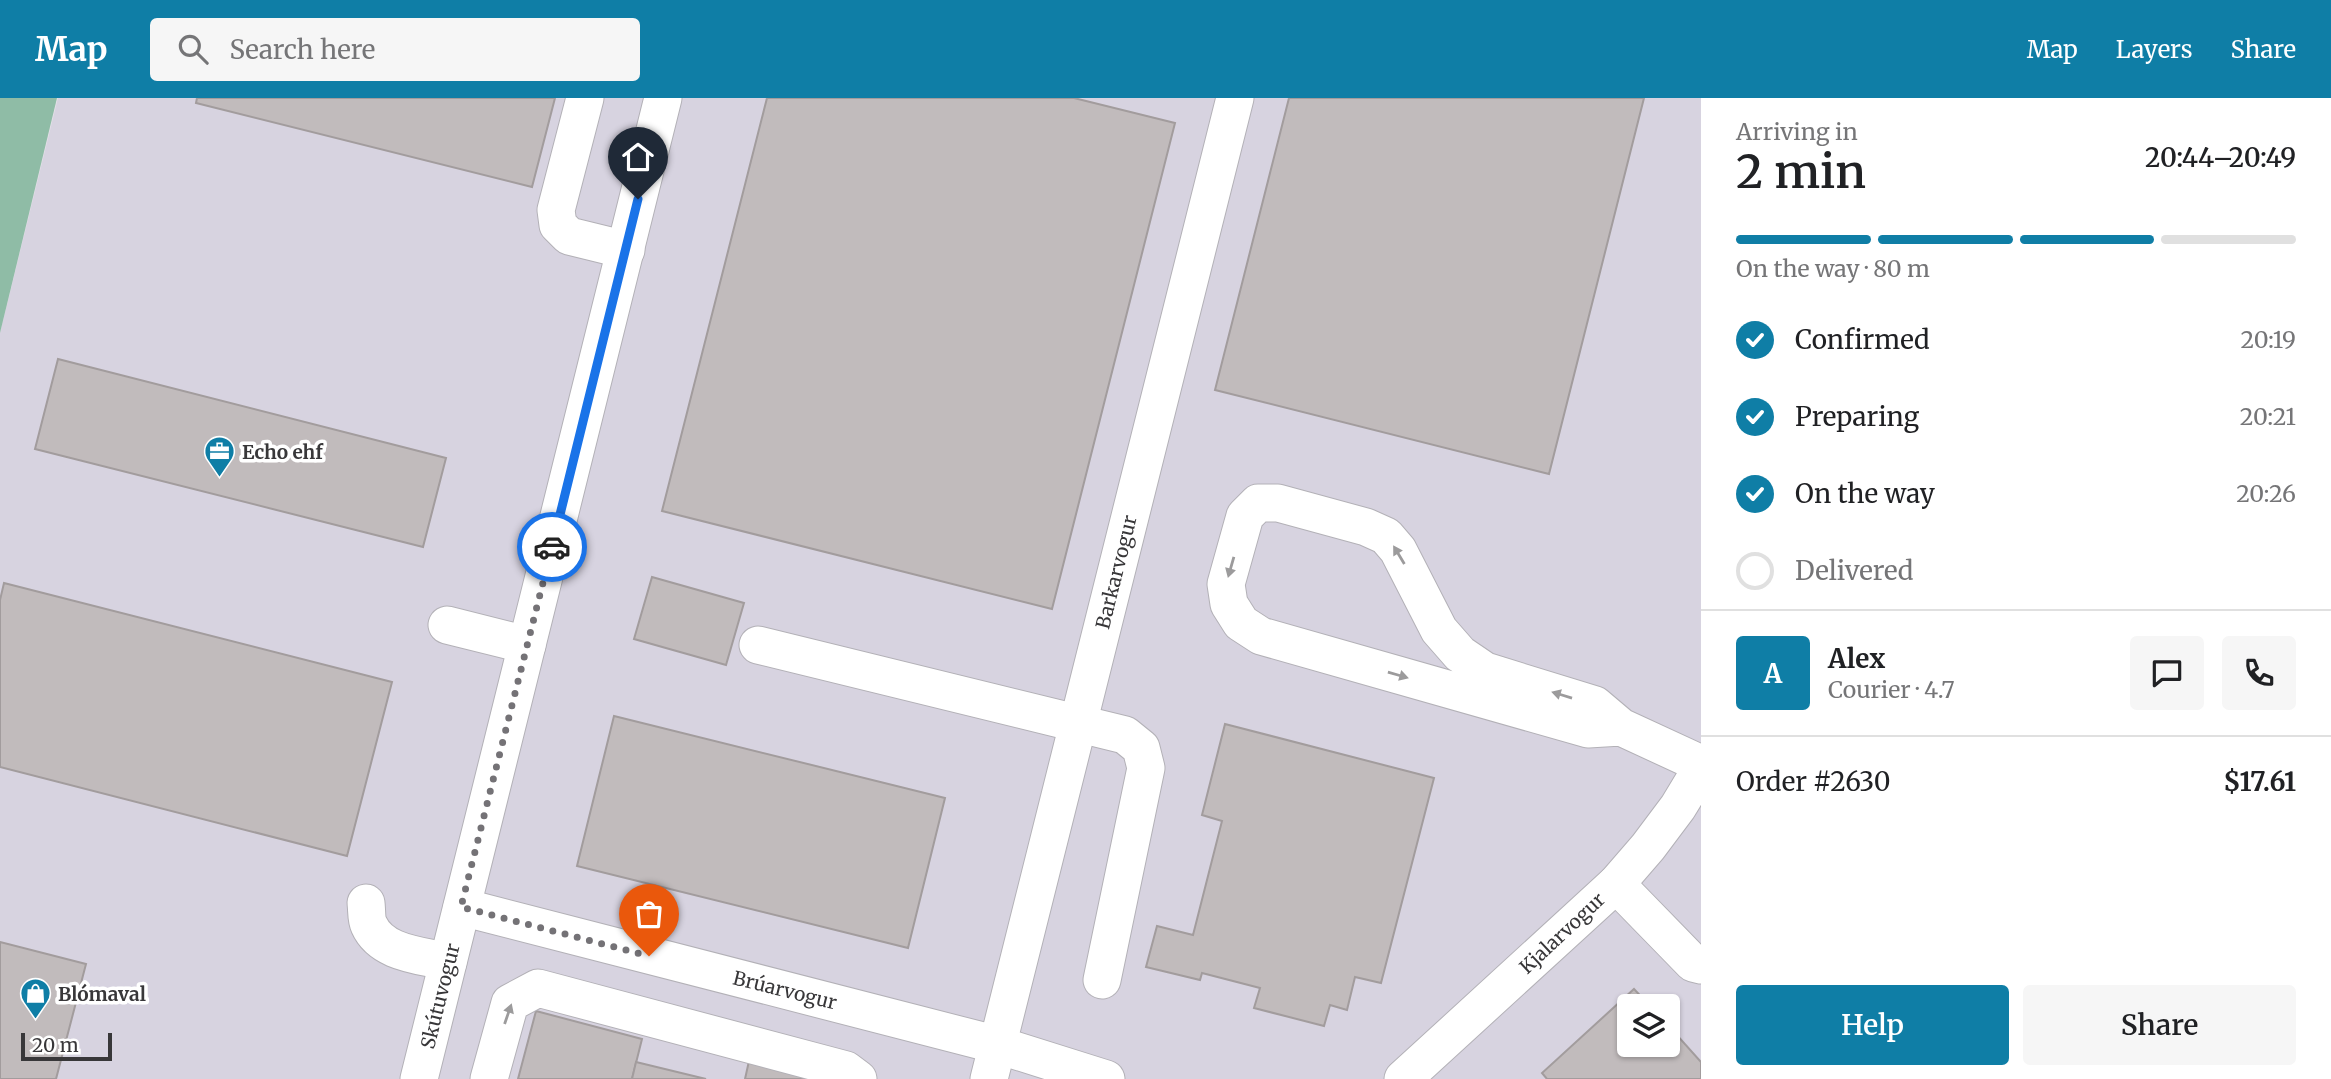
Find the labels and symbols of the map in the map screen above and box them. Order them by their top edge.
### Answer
pin [608,127,668,199]
office icon: Echo ehf [202,435,236,479]
place label: Echo ehf [242,440,324,464]
courier [517,512,587,582]
street label: Barkarvogur [1090,512,1142,631]
one-way arrow [1393,546,1406,565]
one-way arrow [1225,556,1236,578]
one-way arrow [1388,671,1409,681]
one-way arrow [1551,689,1572,699]
pin [619,884,679,956]
street label: Kjalarvogur [1514,887,1610,979]
street label: Skútuvogur [415,940,465,1051]
street label: Brúarvogur [731,966,840,1015]
shop icon: Blómaval [18,977,52,1021]
place label: Blómaval [58,982,146,1006]
one-way arrow [503,1003,514,1024]
scale bar [21,1030,112,1062]

